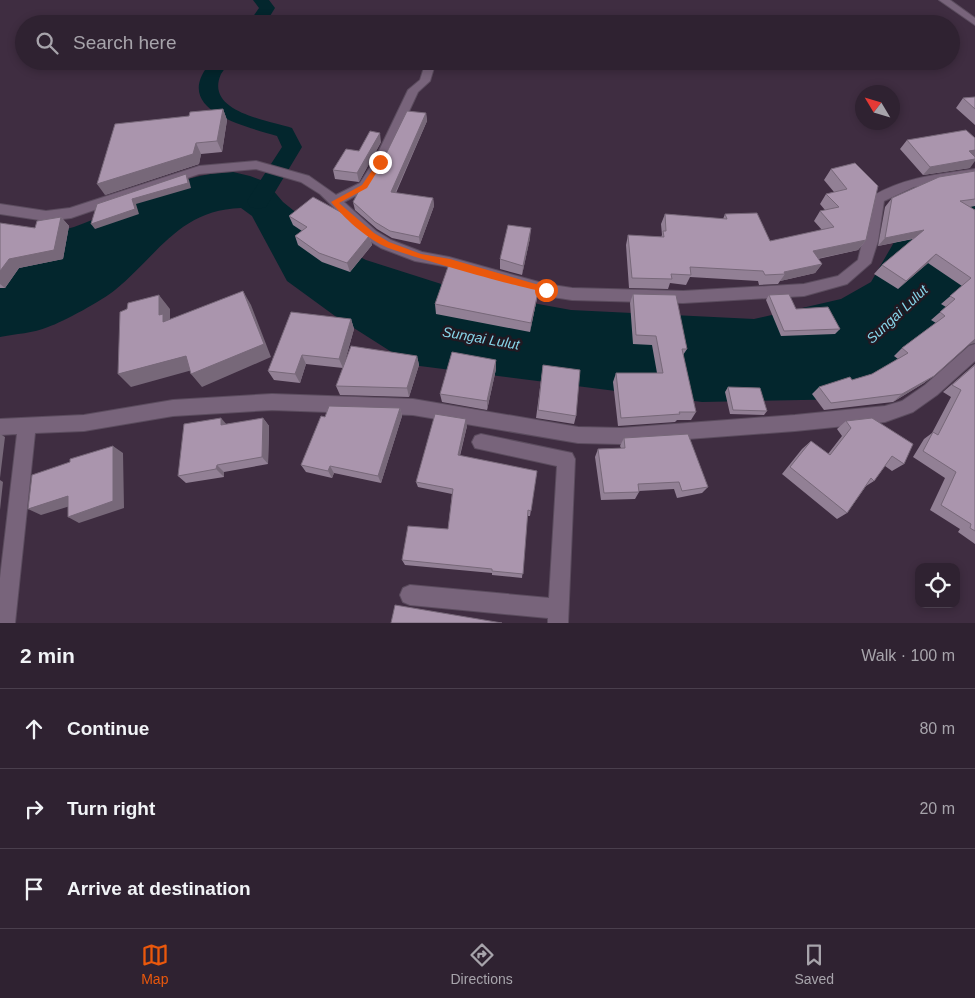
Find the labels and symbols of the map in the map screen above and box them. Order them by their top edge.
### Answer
north arrow [855,85,900,130]
route end [369,151,392,174]
route start [535,279,558,302]
water label: Sungai Lulut [863,281,932,346]
water label: Sungai Lulut [441,323,522,353]

